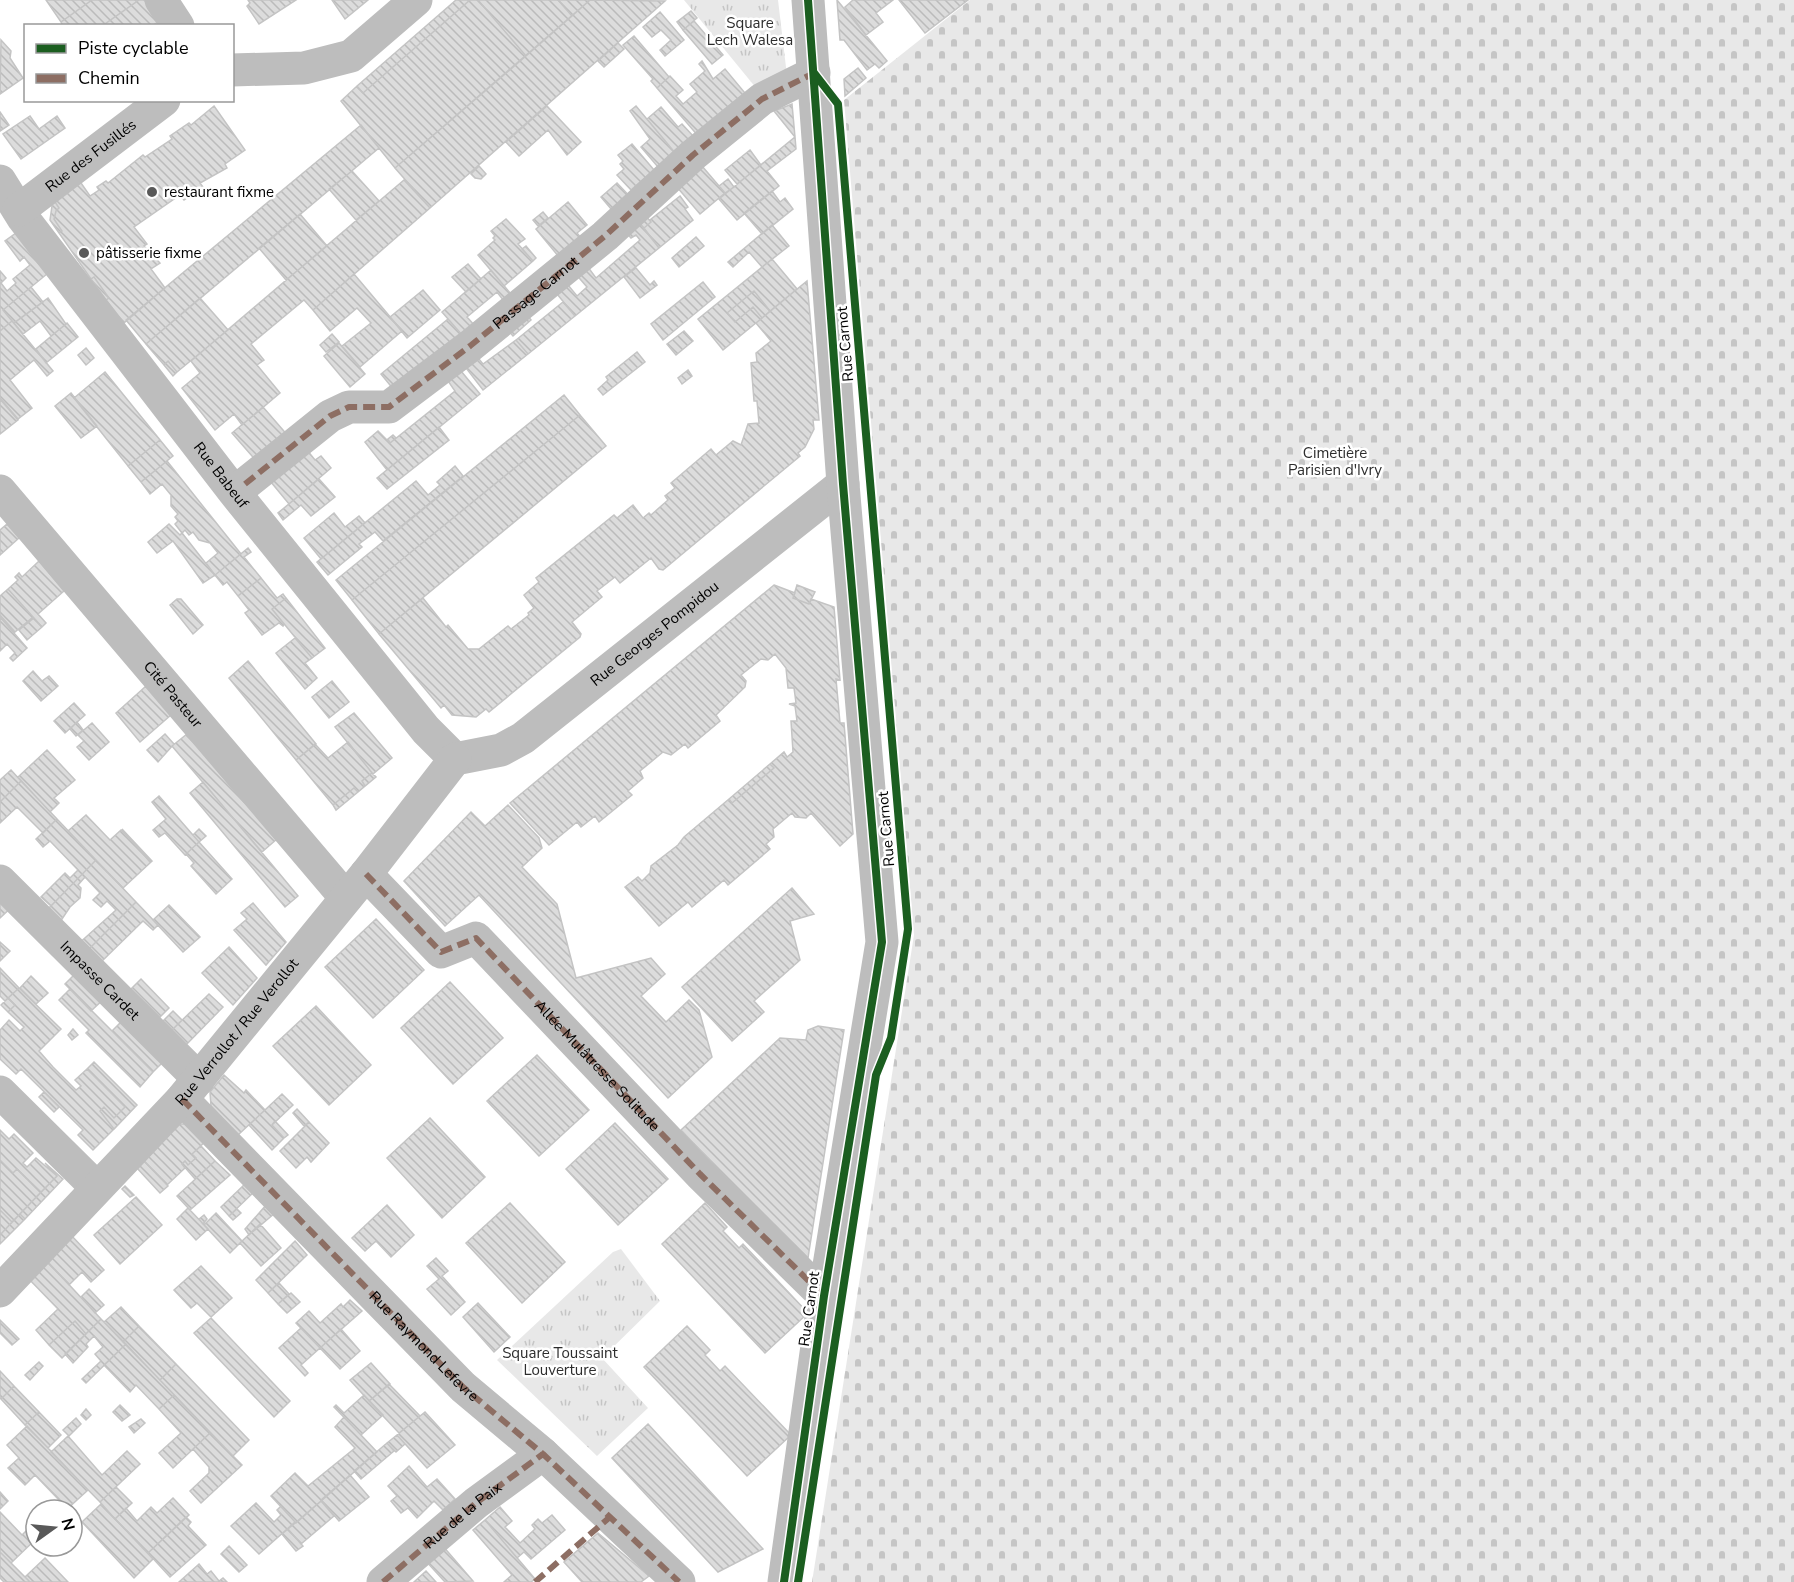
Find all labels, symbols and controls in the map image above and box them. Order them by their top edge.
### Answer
park label: Square Lech Walesa [707,13,793,50]
legend [24,24,234,102]
text: Piste cyclable [78,36,189,60]
text: Chemin [78,66,140,90]
street label: Rue des Fusillés [41,115,140,197]
place label: restaurant fixme [164,182,274,202]
marker: restaurant fixme [145,185,159,199]
place label: pâtisserie fixme [96,243,202,263]
marker: pâtisserie fixme [77,246,91,260]
street label: Passage Carnot [489,251,583,334]
street label: Rue Carnot [832,305,858,382]
street label: Rue Babeuf [189,438,254,513]
park label: Cimetière Parisien d'Ivry [1288,443,1382,480]
street label: Rue Georges Pompidou [586,576,723,691]
street label: Cité Pasteur [139,657,207,733]
street label: Rue Carnot [873,790,899,867]
street label: Impasse Cardet [56,936,145,1025]
street label: Rue Verrollot / Rue Verollot [171,954,303,1110]
street label: Allée Mulâtresse Solitude [530,996,664,1136]
street label: Rue Carnot [794,1269,824,1348]
street label: Rue Raymond Lefevre [365,1287,483,1406]
park label: Square Toussaint Louverture [502,1343,619,1380]
street label: Rue de la Paix [419,1477,506,1553]
north arrow [24,1498,84,1558]
text: N [55,1516,80,1533]

